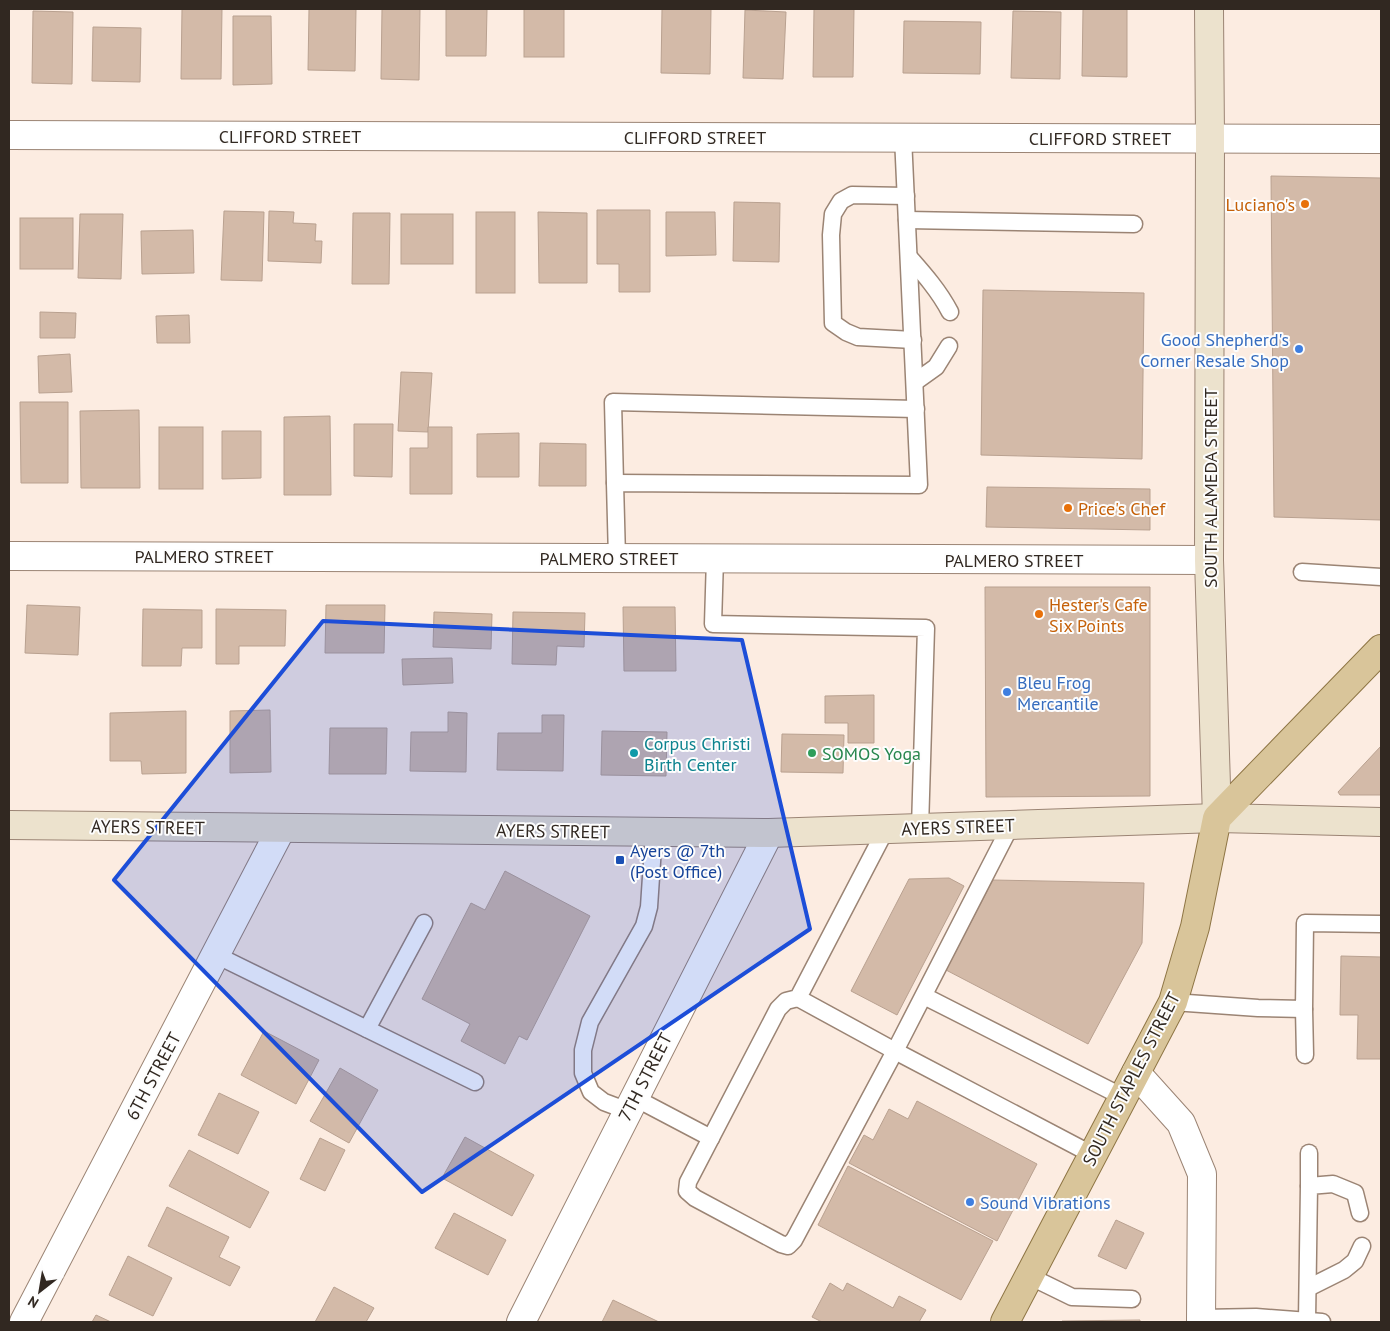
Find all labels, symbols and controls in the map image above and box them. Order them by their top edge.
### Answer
street label: CLIFFORD STREET [219,125,361,148]
street label: CLIFFORD STREET [624,126,766,149]
street label: CLIFFORD STREET [1029,127,1171,150]
place label: Luciano's [1226,193,1295,216]
marker: Luciano's [1299,198,1311,210]
place label: Good Shepherd's Corner Resale Shop [1140,328,1289,372]
marker: Good Shepherd's Corner Resale Shop [1293,343,1305,355]
street label: SOUTH ALAMEDA STREET [1199,388,1222,588]
place label: Price's Chef [1078,497,1166,520]
marker: Price's Chef [1062,502,1074,514]
street label: PALMERO STREET [134,545,274,568]
street label: PALMERO STREET [539,547,679,570]
street label: PALMERO STREET [944,549,1084,572]
place label: Hester's Cafe Six Points [1049,593,1148,637]
marker: Hester's Cafe Six Points [1033,608,1045,620]
place label: Bleu Frog Mercantile [1017,671,1099,715]
marker: Bleu Frog Mercantile [1001,686,1013,698]
place label: Corpus Christi Birth Center [644,732,751,776]
place label: SOMOS Yoga [822,742,921,765]
marker: Corpus Christi Birth Center [628,747,640,759]
marker: SOMOS Yoga [806,747,818,759]
street label: AYERS STREET [901,814,1015,840]
street label: AYERS STREET [91,815,205,839]
street label: AYERS STREET [496,819,610,843]
place label: Ayers @ 7th (Post Office) [630,839,725,883]
marker: Ayers @ 7th (Post Office) [614,854,626,866]
street label: SOUTH STAPLES STREET [1077,988,1185,1170]
street label: 6TH STREET [120,1028,186,1124]
street label: 7TH STREET [613,1029,677,1125]
place label: Sound Vibrations [980,1191,1111,1214]
marker: Sound Vibrations [964,1196,976,1208]
north arrow [15,1266,65,1316]
text: N [25,1292,42,1312]

